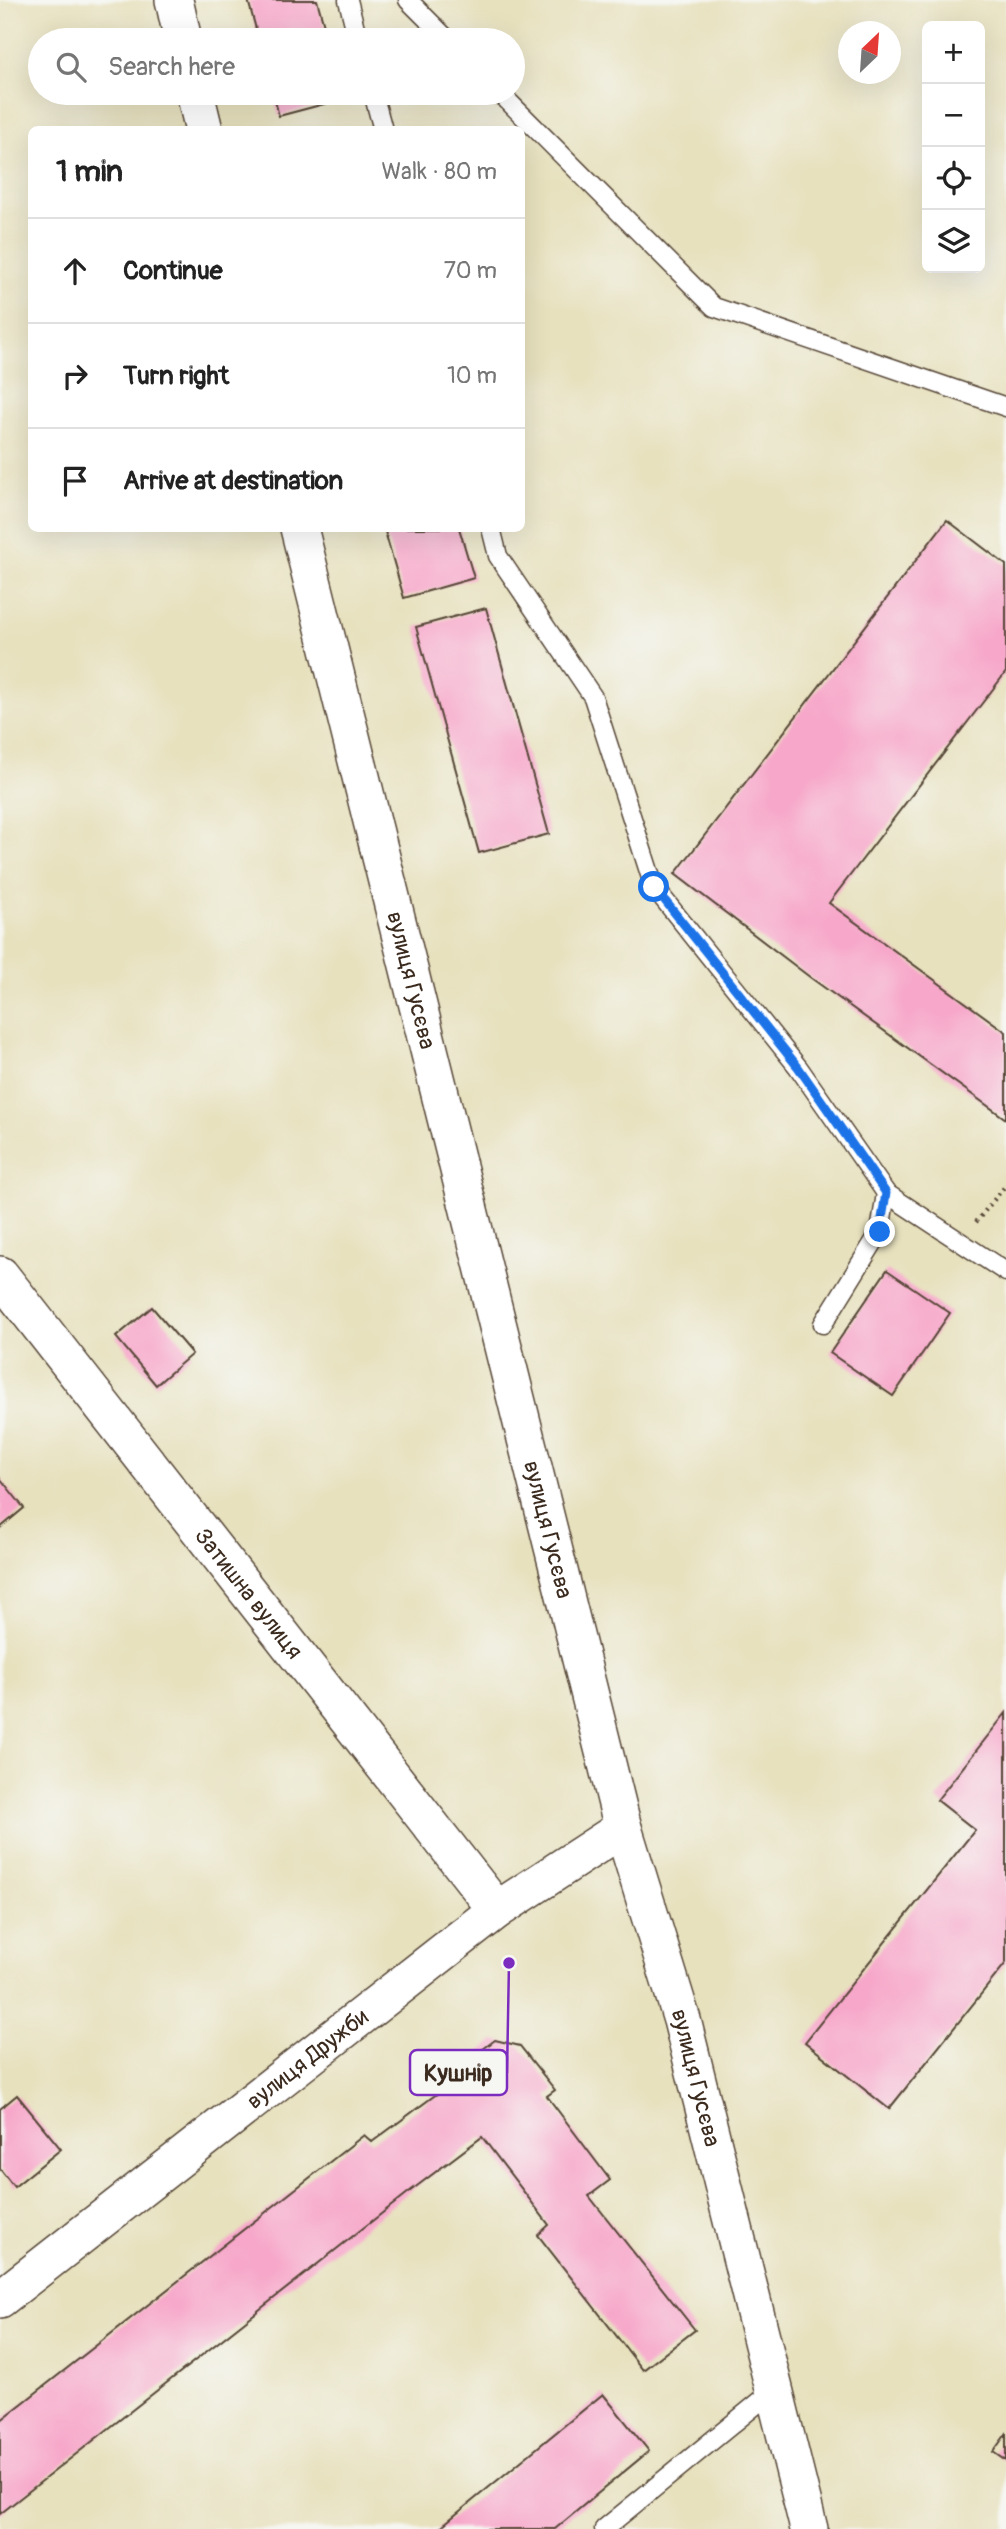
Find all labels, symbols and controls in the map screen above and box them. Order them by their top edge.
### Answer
north arrow [838,21,901,84]
map controls [922,21,985,273]
button: + [922,21,985,84]
search box [28,28,525,105]
icon: search [52,48,90,86]
text: Search here [108,51,235,83]
button: − [922,84,985,147]
button: locate [922,147,985,210]
text: 1 min [56,153,123,190]
text: Walk · 80 m [381,157,497,186]
button: layers [922,210,985,273]
icon: ahead [56,252,94,290]
text: Continue [123,255,223,287]
text: 70 m [444,256,497,285]
icon: right [56,357,94,395]
text: Turn right [123,360,229,392]
text: 10 m [447,361,497,390]
icon: arrive [56,462,94,500]
text: Arrive at destination [123,465,343,497]
route start [638,871,669,902]
street label: вулиця Гусєва [381,908,443,1052]
route end [864,1216,895,1247]
street label: вулиця Гусєва [517,1458,580,1601]
street label: Затишна вулиця [189,1522,309,1664]
street label: вулиця Дружби [241,2002,374,2115]
street label: вулиця Гусєва [665,2005,727,2149]
callout: Кушнір [410,2050,507,2095]
text: Кушнір [424,2059,492,2088]

